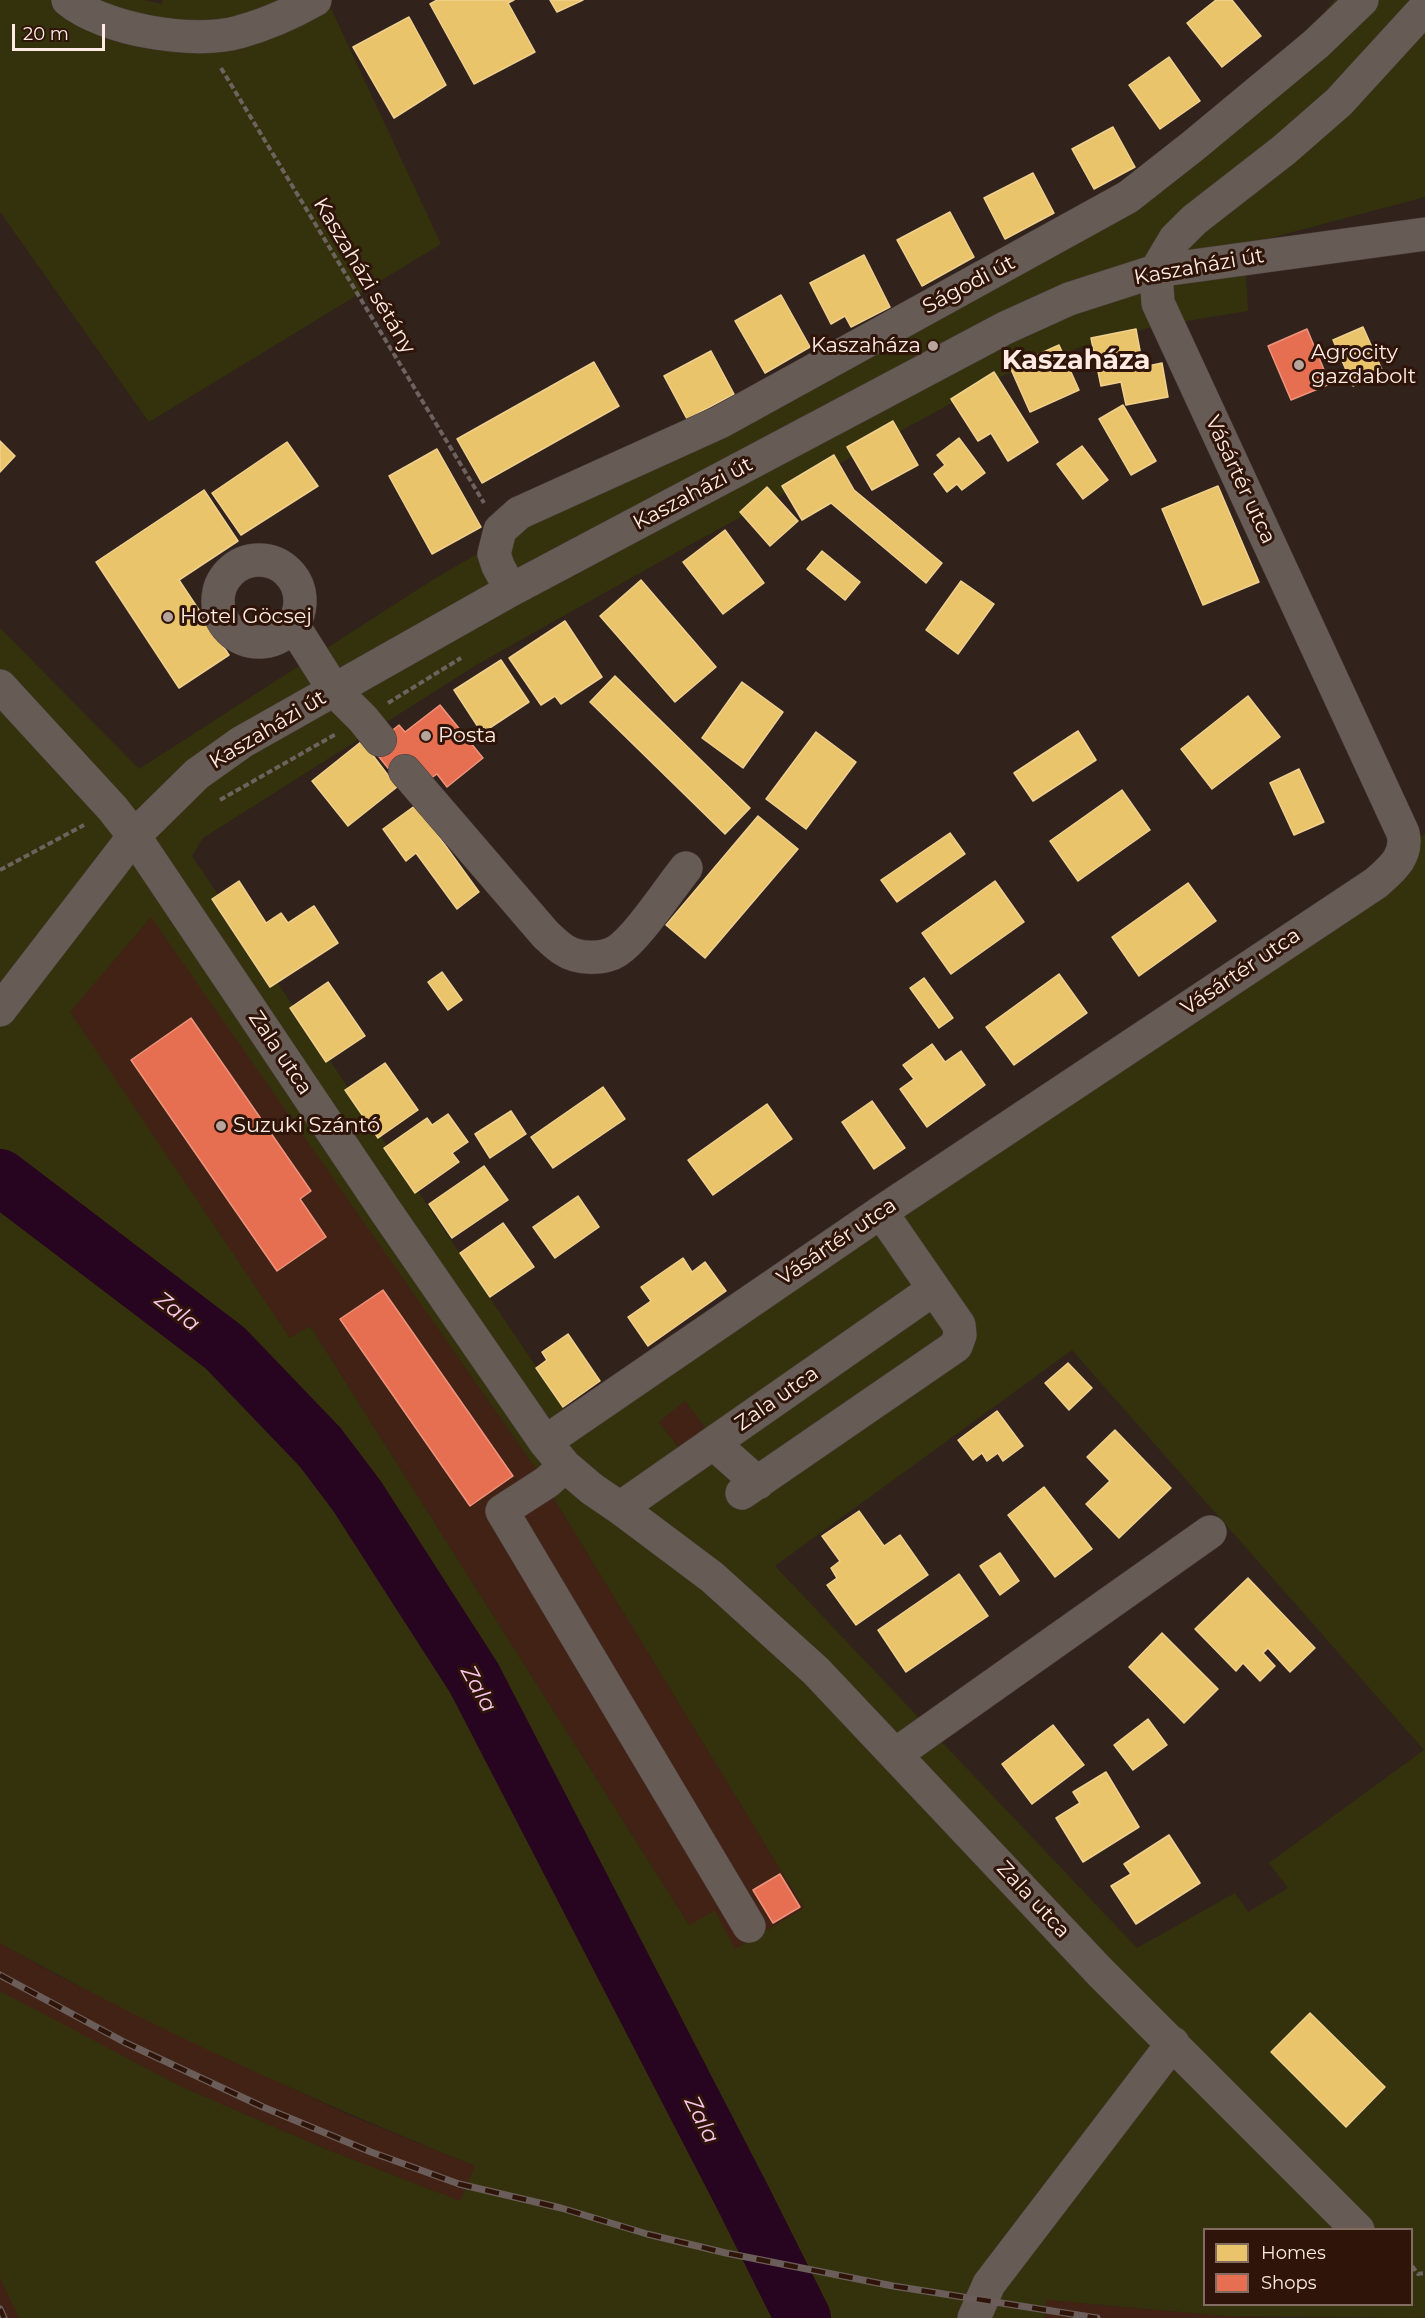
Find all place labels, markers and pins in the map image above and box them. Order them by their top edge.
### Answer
place label: Kaszaháza [811,333,921,359]
marker: Kaszaháza [926,339,940,353]
place label: Agrocity gazdabolt [1311,340,1416,390]
marker: Agrocity gazdabolt [1292,358,1306,372]
place label: Hotel Göcsej [180,604,312,630]
marker: Hotel Göcsej [161,610,175,624]
place label: Posta [438,723,497,749]
marker: Posta [419,729,433,743]
place label: Suzuki Szántó [233,1113,380,1139]
marker: Suzuki Szántó [214,1119,228,1133]

